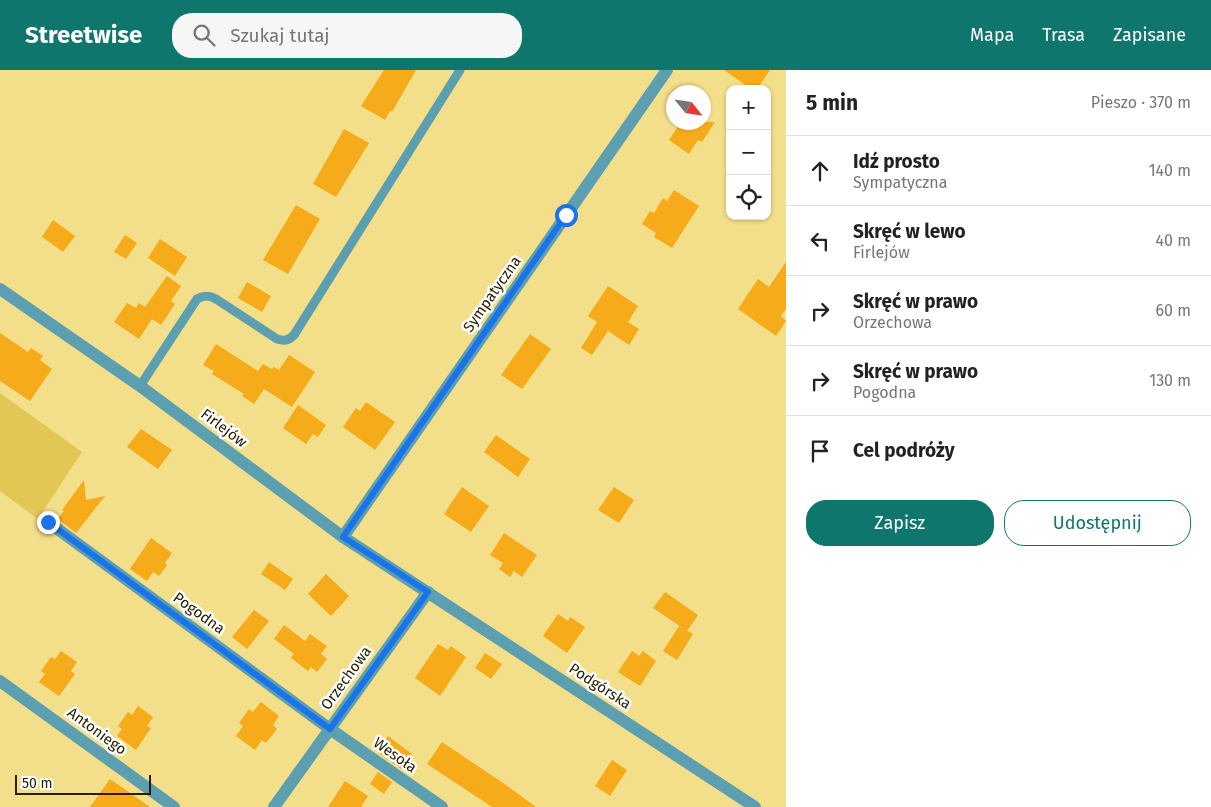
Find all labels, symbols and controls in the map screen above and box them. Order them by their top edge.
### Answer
search box [172,13,522,58]
text: Streetwise [25,21,142,49]
icon: search [190,21,218,49]
text: Szukaj tutaj [230,24,330,47]
text: Mapa [970,24,1014,46]
text: Trasa [1042,24,1085,46]
text: Zapisane [1113,24,1186,46]
north arrow [666,85,711,130]
map controls [726,85,771,220]
button: + [726,85,771,130]
text: 5 min [806,90,858,116]
text: Pieszo · 370 m [1091,93,1191,112]
button: − [726,130,771,175]
text: Idź prosto [853,150,940,173]
icon: ahead [806,157,834,185]
text: 140 m [1149,161,1191,180]
text: Sympatyczna [853,173,947,192]
button: locate [726,175,771,220]
route start [555,204,578,227]
text: Skręć w lewo [853,220,966,243]
icon: left [806,227,834,255]
text: 40 m [1156,231,1191,250]
text: Firlejów [853,243,910,262]
street label: Sympatyczna [459,253,525,335]
text: Skręć w prawo [853,290,978,313]
icon: right [806,297,834,325]
text: 60 m [1156,301,1191,320]
text: Orzechowa [853,313,932,332]
text: Skręć w prawo [853,360,978,383]
icon: right [806,367,834,395]
text: 130 m [1149,371,1191,390]
text: Pogodna [853,383,916,402]
street label: Firlejów [197,405,251,451]
icon: arrive [806,437,834,465]
text: Cel podróży [853,439,955,462]
button: Zapisz [806,500,994,546]
button: Udostępnij [1004,500,1191,546]
route end [37,511,60,534]
street label: Pogodna [170,588,228,638]
street label: Orzechowa [317,643,375,713]
street label: Podgórska [566,659,634,713]
street label: Antoniego [64,703,130,759]
street label: Wesoła [370,734,420,776]
scale bar [15,772,151,795]
text: 50 m [22,775,53,792]

